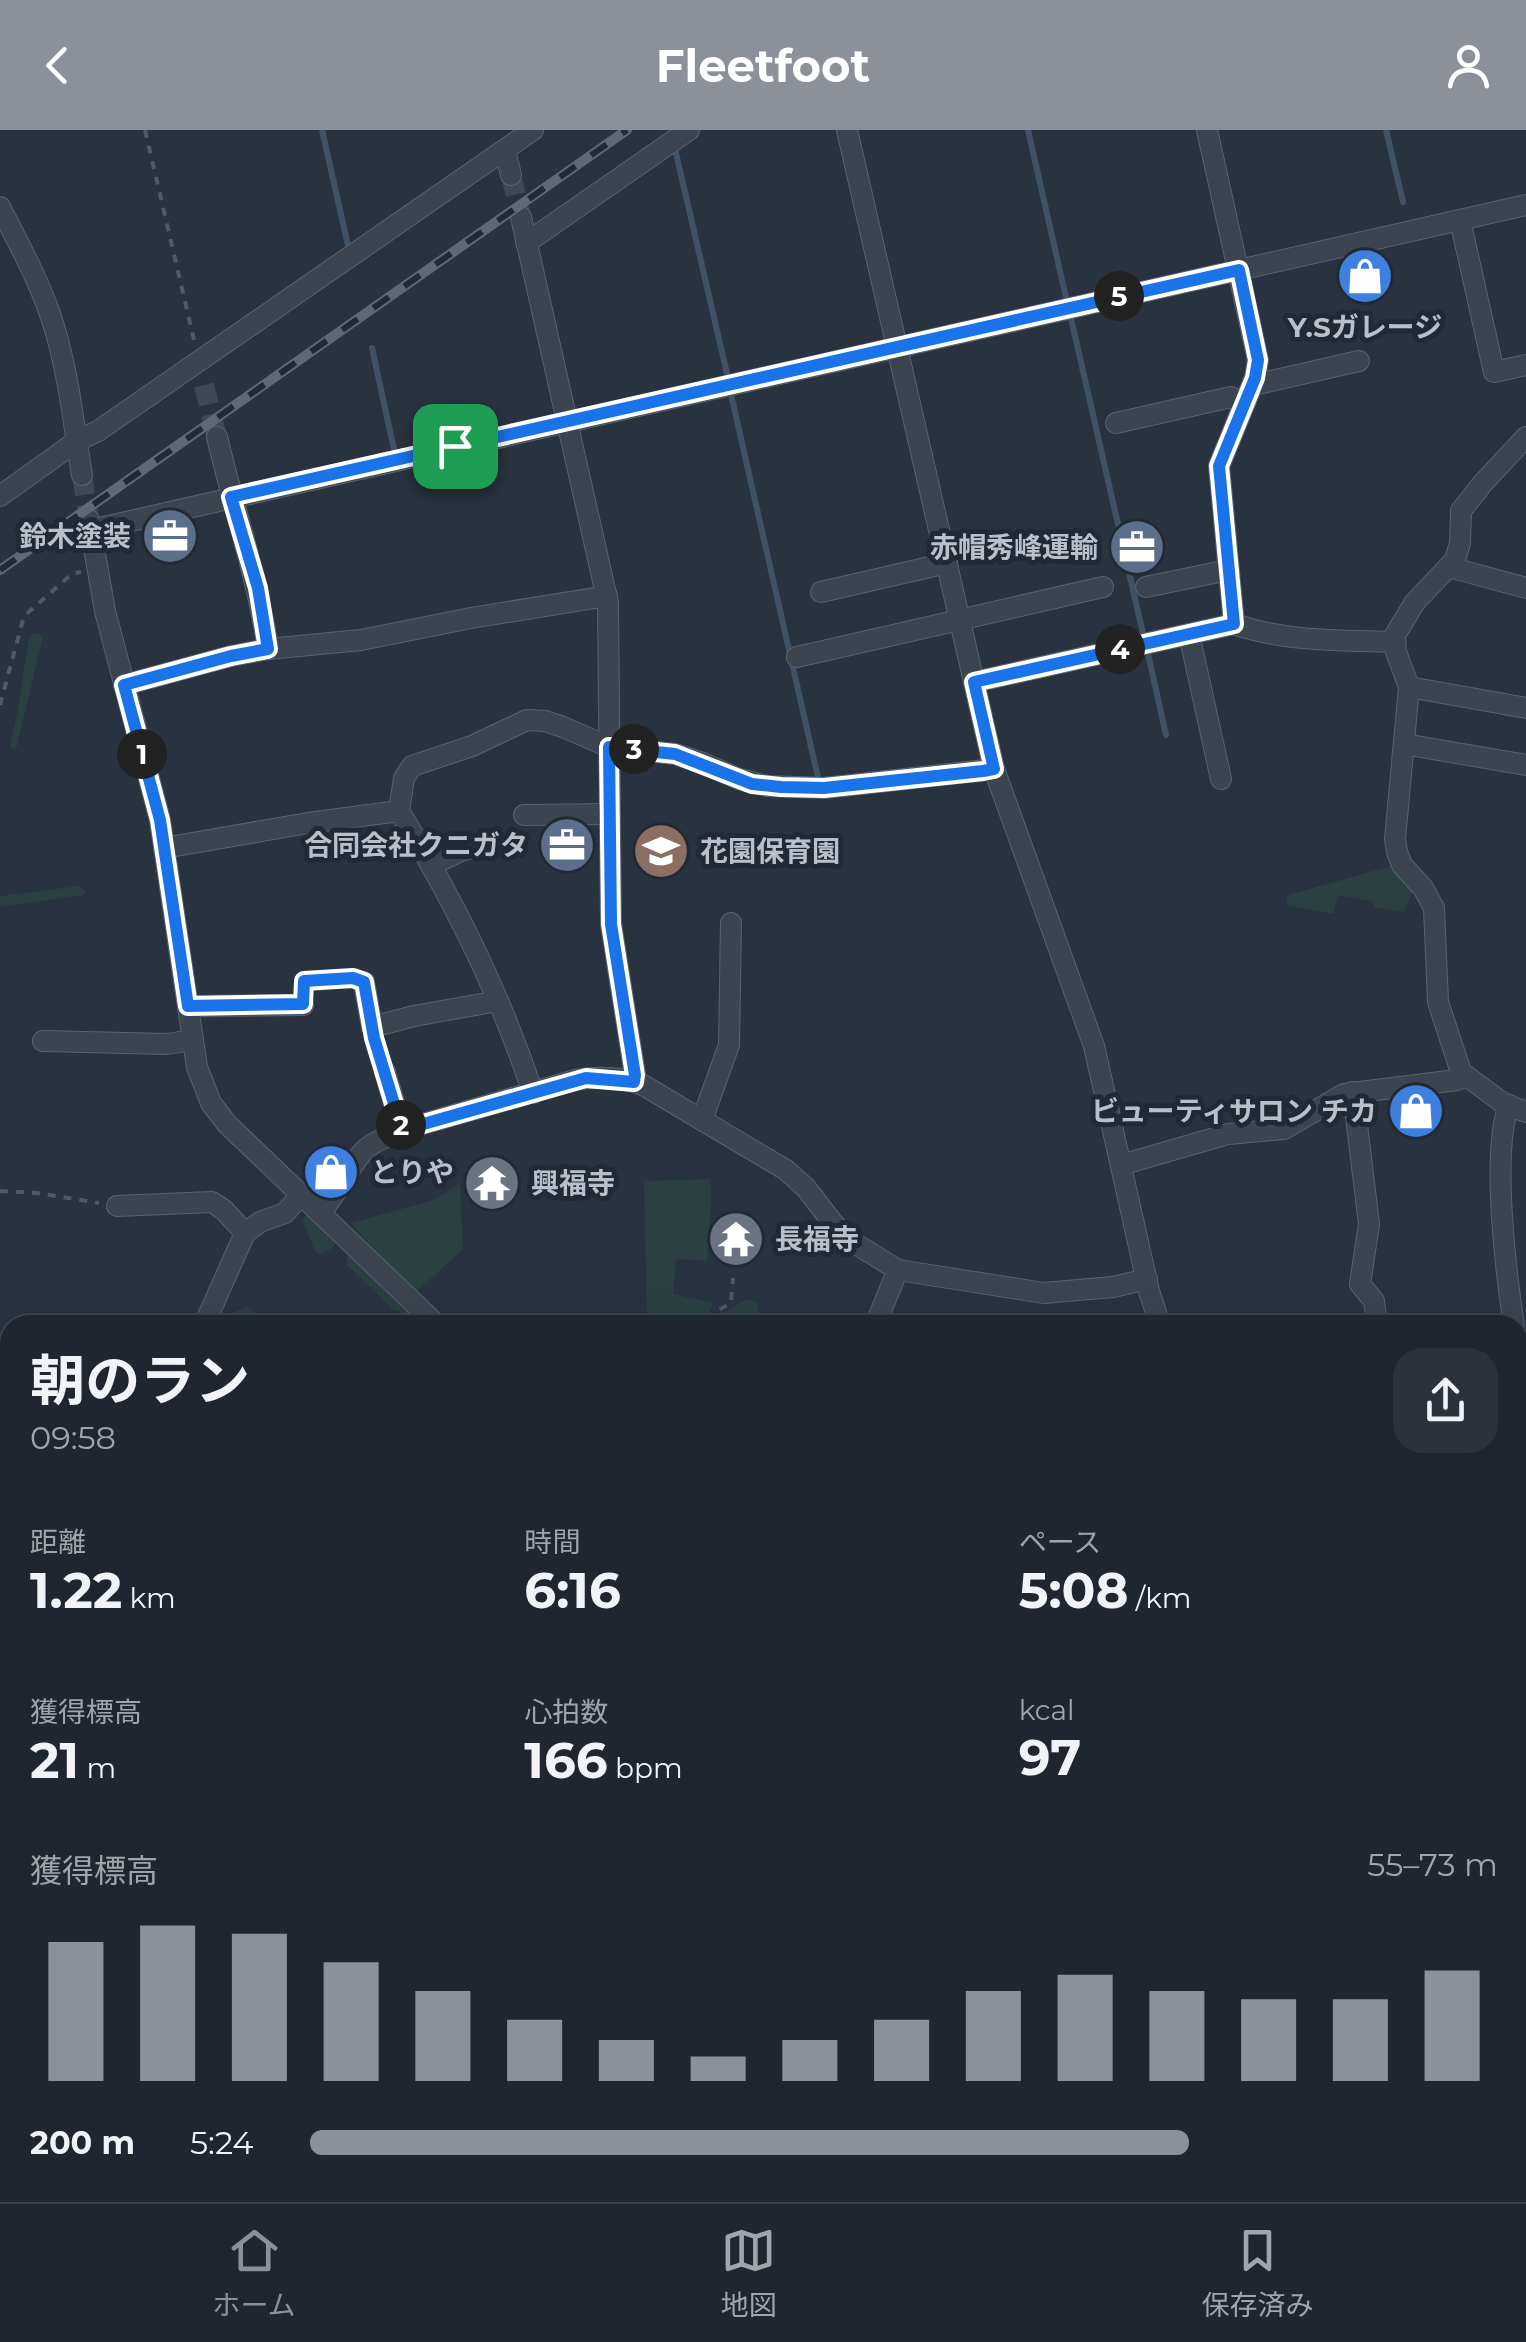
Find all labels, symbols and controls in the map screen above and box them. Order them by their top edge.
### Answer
icon: back [30,38,85,93]
text: Fleetfoot [656,38,870,93]
icon: person [1441,38,1496,93]
shop icon: Y.Sガレージ [1335,246,1395,306]
pin: 5 [1094,271,1144,321]
text: 5 [1111,279,1127,313]
place label: Y.Sガレージ [1287,310,1442,344]
pin [413,404,498,489]
icon: arrive [428,419,483,474]
office icon: 鈴木塗装 [140,506,200,566]
office icon: 赤帽秀峰運輸 [1107,517,1167,577]
place label: 鈴木塗装 [19,519,131,553]
place label: 赤帽秀峰運輸 [930,530,1098,564]
pin: 4 [1095,624,1145,674]
text: 4 [1110,632,1130,666]
pin: 3 [609,724,659,774]
pin: 1 [117,729,167,779]
text: 3 [626,732,642,766]
text: 1 [137,737,147,771]
office icon: 合同会社クニガタ [537,815,597,875]
school or university icon: 花園保育園 [631,821,691,881]
place label: 合同会社クニガタ [304,828,528,862]
place label: 花園保育園 [700,834,840,868]
shop icon: ビューティサロン チカ [1386,1081,1446,1141]
place label: ビューティサロン チカ [1091,1094,1377,1128]
pin: 2 [376,1100,426,1150]
text: 2 [393,1108,409,1142]
shop icon: とりや [301,1142,361,1202]
temple icon: 興福寺 [462,1153,522,1213]
place label: とりや [370,1155,454,1189]
place label: 興福寺 [531,1166,615,1200]
temple icon: 長福寺 [706,1209,766,1269]
place label: 長福寺 [775,1222,859,1256]
text: 朝のラン [30,1347,250,1414]
button: share [1393,1348,1498,1453]
text: 09:58 [30,1418,116,1457]
text: 距離 [30,1525,86,1559]
text: 時間 [524,1525,580,1559]
text: ペース [1019,1525,1101,1559]
text: 1.22 [30,1560,122,1621]
text: 6:16 [524,1560,621,1621]
text: 5:08 [1019,1560,1128,1621]
text: km [122,1581,176,1615]
text: /km [1128,1581,1192,1615]
text: kcal [1019,1693,1075,1727]
text: 獲得標高 [30,1695,142,1729]
text: 心拍数 [524,1695,608,1729]
text: 97 [1019,1727,1081,1788]
text: 21 [30,1730,79,1791]
text: 166 [524,1730,608,1791]
text: m [79,1751,116,1785]
text: bpm [608,1751,683,1785]
text: 55–73 m [1367,1845,1498,1884]
text: 獲得標高 [30,1851,158,1890]
text: 200 m [30,2123,135,2162]
text: 5:24 [190,2123,254,2162]
tab: ホーム [212,2223,296,2323]
tab: 地図 [721,2223,777,2323]
tab: 保存済み [1201,2223,1314,2323]

